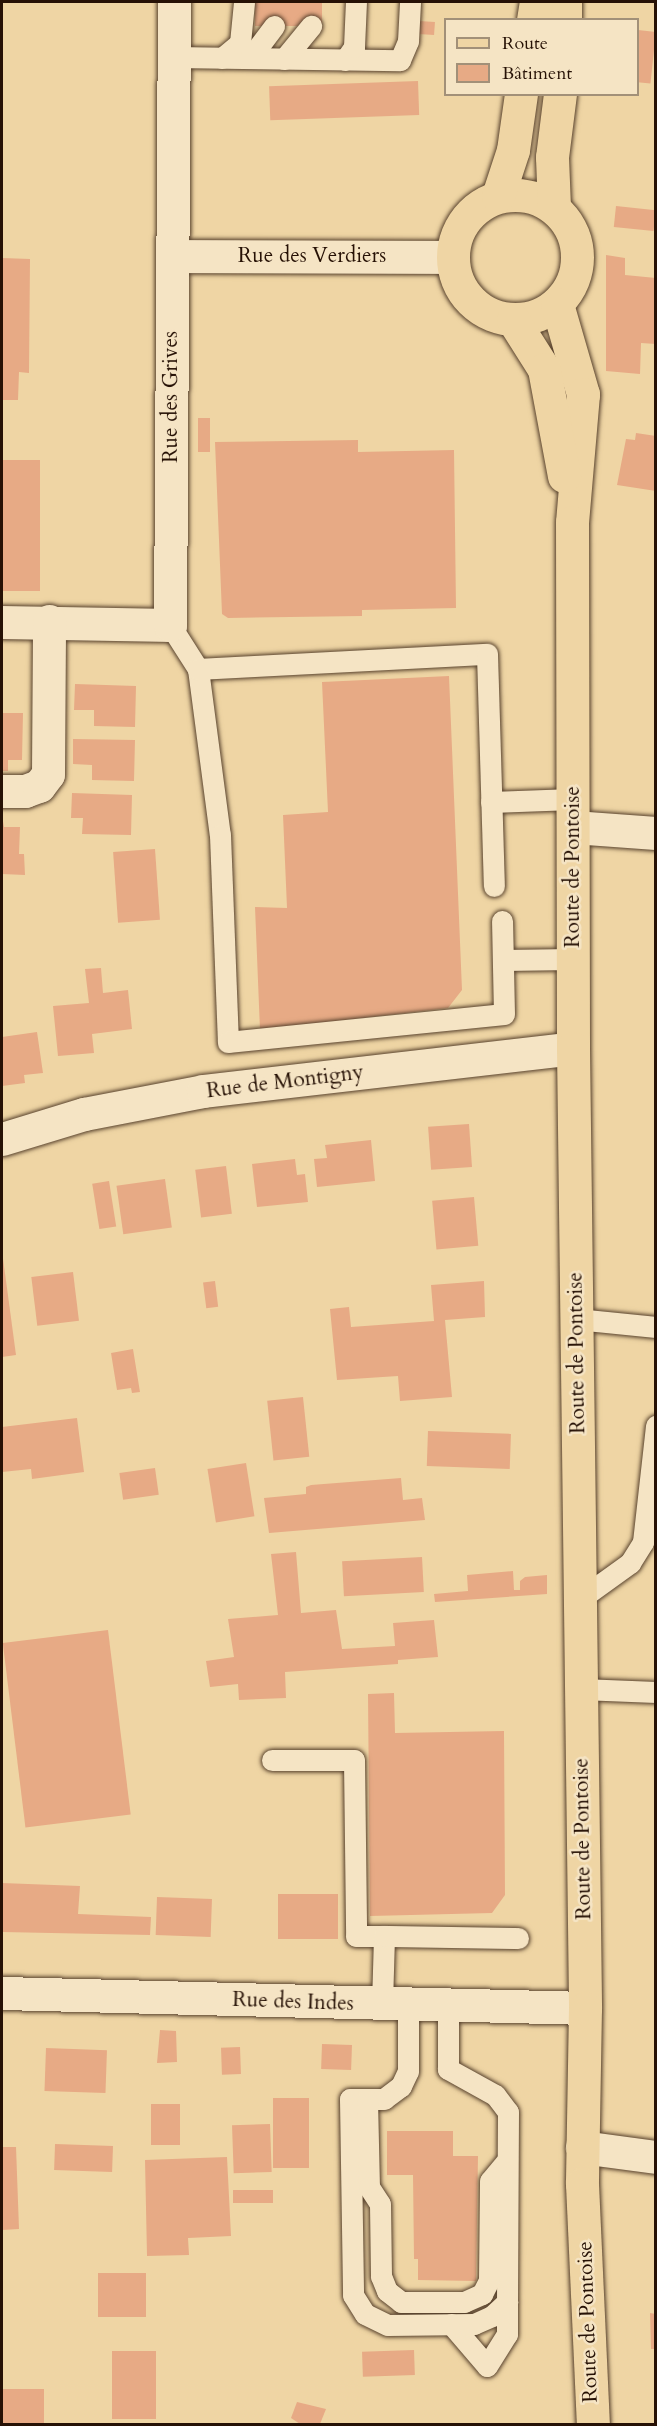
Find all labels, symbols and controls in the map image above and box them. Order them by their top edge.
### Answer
legend [444,18,639,96]
text: Route [502,31,548,56]
text: Bâtiment [502,61,572,86]
street label: Rue des Verdiers [238,243,386,269]
street label: Rue des Grives [158,331,184,463]
street label: Route de Pontoise [560,786,586,948]
street label: Rue de Montigny [205,1060,365,1104]
street label: Route de Pontoise [563,1272,591,1434]
street label: Route de Pontoise [569,1758,597,1920]
street label: Rue des Indes [232,1987,354,2017]
street label: Route de Pontoise [573,2241,603,2403]

